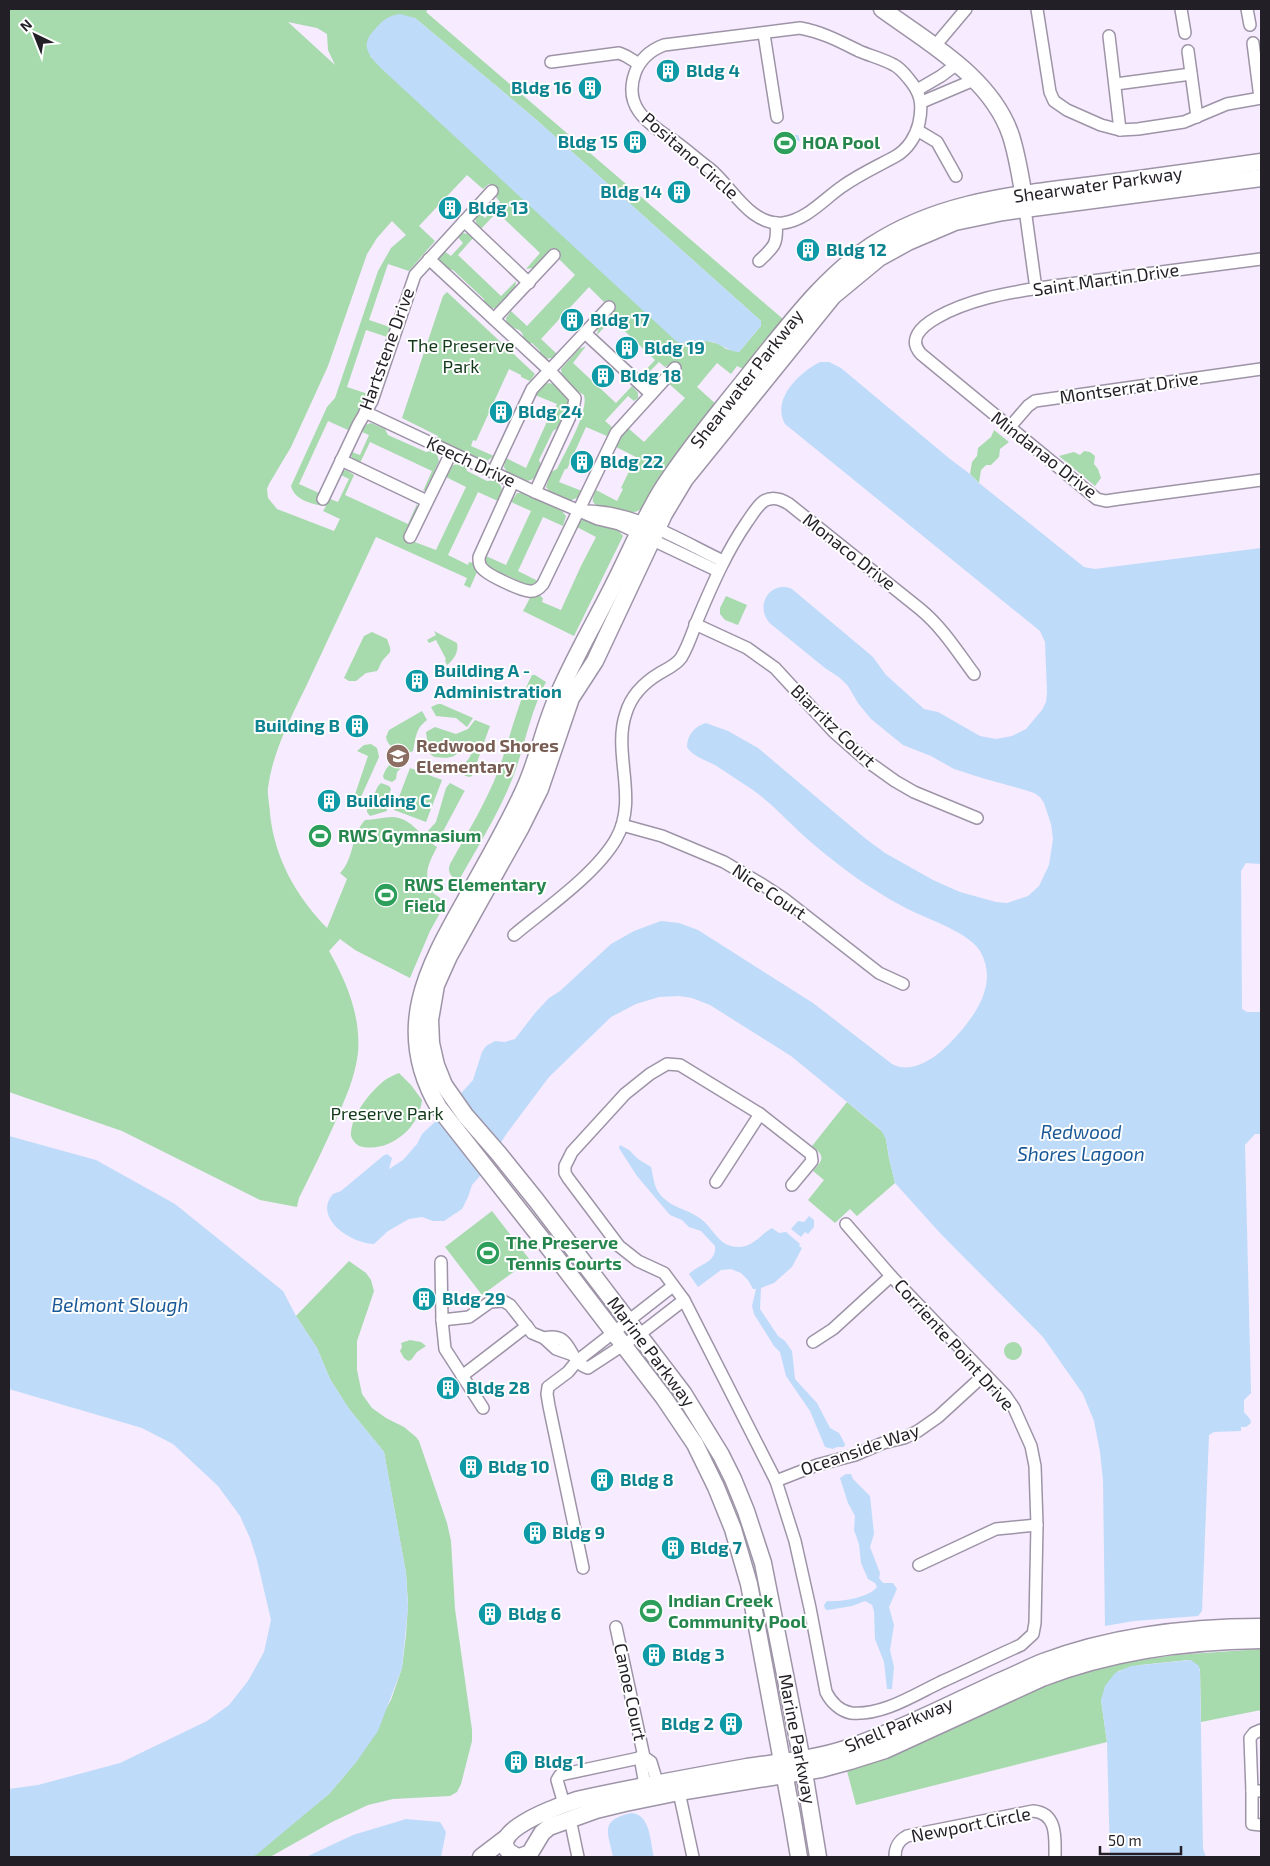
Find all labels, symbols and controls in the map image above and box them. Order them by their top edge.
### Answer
north arrow [10,10,60,60]
text: N [16,15,35,35]
building icon: Bldg 4 [655,58,681,84]
place label: Bldg 4 [686,59,740,81]
building icon: Bldg 16 [577,75,603,101]
place label: Bldg 16 [511,76,572,98]
street label: Positano Circle [638,107,744,203]
building icon: Bldg 15 [622,129,648,155]
place label: Bldg 15 [558,130,618,152]
sports icon: HOA Pool [772,130,798,156]
place label: HOA Pool [802,131,880,153]
street label: Shearwater Parkway [1012,161,1184,207]
building icon: Bldg 14 [666,179,692,205]
place label: Bldg 14 [600,180,662,202]
building icon: Bldg 13 [437,195,463,221]
place label: Bldg 13 [468,196,529,218]
building icon: Bldg 12 [795,237,821,263]
place label: Bldg 12 [826,238,887,260]
street label: Saint Martin Drive [1031,258,1180,300]
street label: Hartstene Drive [354,285,418,413]
street label: Shearwater Parkway [685,304,808,452]
building icon: Bldg 17 [559,307,585,333]
place label: Bldg 17 [590,308,650,330]
park label: The Preserve Park [408,334,515,377]
building icon: Bldg 19 [614,335,640,361]
place label: Bldg 19 [644,336,705,358]
building icon: Bldg 18 [590,363,616,389]
place label: Bldg 18 [620,364,682,386]
street label: Montserrat Drive [1058,366,1200,408]
building icon: Bldg 24 [488,399,514,425]
place label: Bldg 24 [518,400,582,422]
street label: Mindanao Drive [987,406,1102,502]
street label: Keech Drive [423,431,519,491]
building icon: Bldg 22 [569,449,595,475]
place label: Bldg 22 [600,450,663,472]
street label: Monaco Drive [799,508,901,594]
place label: Building A - Administration [434,659,562,702]
building icon: Building A - Administration [404,668,430,694]
street label: Biarritz Court [787,679,881,771]
building icon: Building B [344,713,370,739]
place label: Building B [255,714,340,736]
place label: Redwood Shores Elementary [416,734,559,777]
school or university icon: Redwood Shores Elementary [385,743,411,769]
building icon: Building C [316,788,342,814]
place label: Building C [346,789,431,811]
sports icon: RWS Gymnasium [307,823,333,849]
place label: RWS Gymnasium [338,824,481,846]
street label: Nice Court [728,858,811,924]
place label: RWS Elementary Field [404,873,547,916]
sports icon: RWS Elementary Field [373,882,399,908]
park label: Preserve Park [330,1102,444,1124]
water label: Redwood Shores Lagoon [1017,1120,1145,1165]
place label: The Preserve Tennis Courts [506,1231,622,1274]
sports icon: The Preserve Tennis Courts [475,1240,501,1266]
street label: Corriente Point Drive [890,1274,1020,1415]
building icon: Bldg 29 [411,1286,437,1312]
place label: Bldg 29 [442,1287,506,1309]
street label: Marine Parkway [603,1292,701,1411]
water label: Belmont Slough [52,1293,188,1316]
building icon: Bldg 28 [435,1375,461,1401]
place label: Bldg 28 [466,1376,530,1398]
street label: Oceanside Way [797,1418,922,1480]
building icon: Bldg 10 [458,1454,484,1480]
place label: Bldg 10 [488,1455,550,1477]
building icon: Bldg 8 [589,1467,615,1493]
place label: Bldg 8 [620,1468,674,1490]
building icon: Bldg 9 [522,1520,548,1546]
place label: Bldg 9 [552,1521,605,1543]
building icon: Bldg 7 [660,1535,686,1561]
place label: Bldg 7 [690,1536,743,1558]
place label: Indian Creek Community Pool [668,1589,807,1632]
sports icon: Indian Creek Community Pool [638,1598,664,1624]
building icon: Bldg 6 [477,1601,503,1627]
place label: Bldg 6 [508,1602,561,1624]
street label: Canoe Court [610,1641,652,1743]
building icon: Bldg 3 [641,1642,667,1668]
place label: Bldg 3 [672,1643,725,1665]
street label: Marine Parkway [775,1672,822,1806]
street label: Shell Parkway [841,1691,956,1757]
building icon: Bldg 2 [718,1711,744,1737]
place label: Bldg 2 [661,1712,714,1734]
building icon: Bldg 1 [503,1749,529,1775]
place label: Bldg 1 [534,1750,584,1772]
street label: Newport Circle [909,1802,1033,1846]
scale bar [1100,1824,1181,1856]
text: 50 m [1108,1831,1142,1849]

